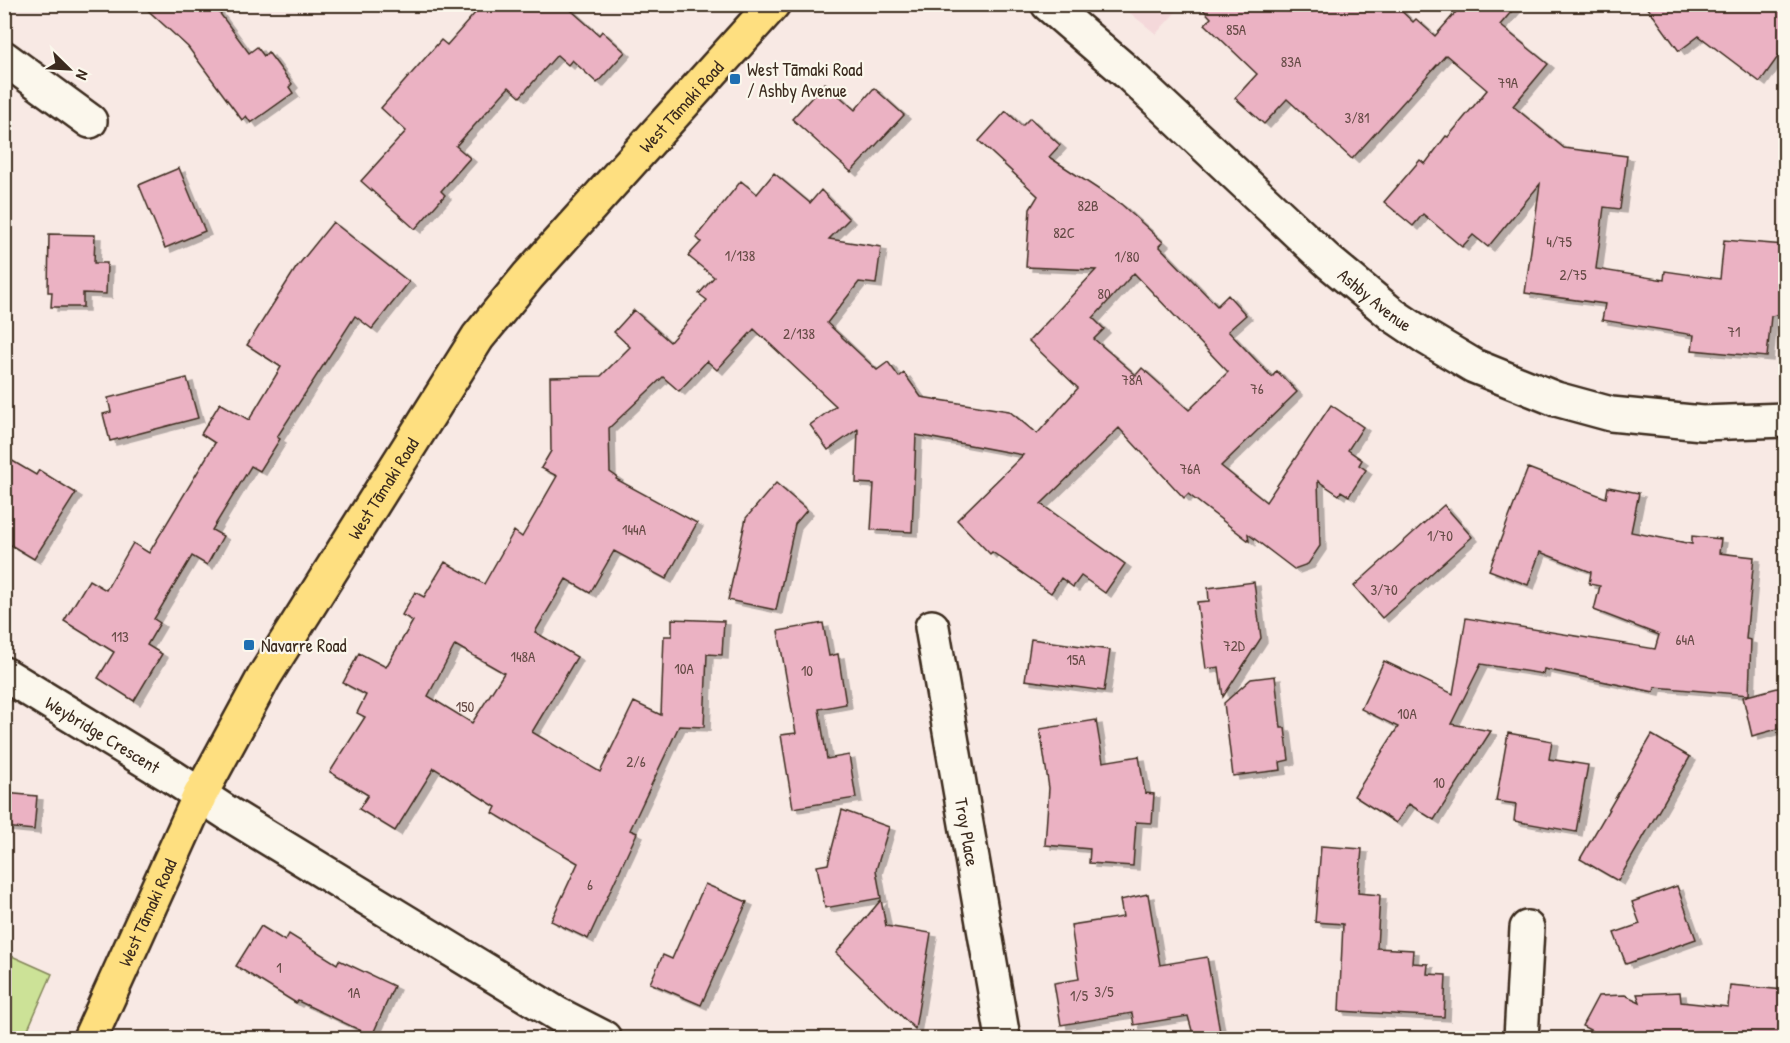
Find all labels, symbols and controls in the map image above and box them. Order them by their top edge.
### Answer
house number: 85A [1226,19,1247,40]
north arrow [39,39,99,99]
house number: 83A [1281,51,1302,72]
street label: West Tāmaki Road [633,55,729,158]
place label: West Tāmaki Road / Ashby Avenue [747,57,862,103]
text: N [71,67,94,84]
marker: West Tāmaki Road / Ashby Avenue [728,72,742,86]
house number: 79A [1498,72,1519,93]
house number: 3/81 [1344,107,1370,128]
house number: 82B [1077,195,1099,216]
house number: 82C [1053,222,1075,243]
house number: 4/75 [1546,231,1573,252]
house number: 1/138 [725,245,755,266]
house number: 1/80 [1114,246,1140,267]
street label: Ashby Avenue [1333,262,1417,337]
house number: 2/75 [1559,264,1587,285]
house number: 80 [1097,283,1111,304]
house number: 71 [1728,321,1740,342]
house number: 2/138 [783,323,815,344]
house number: 78A [1121,369,1143,390]
house number: 76 [1250,378,1264,399]
street label: West Tāmaki Road [341,433,424,544]
house number: 76A [1180,458,1201,479]
house number: 144A [622,519,647,540]
house number: 1/70 [1427,525,1453,546]
house number: 3/70 [1370,579,1398,600]
house number: 113 [111,626,129,647]
house number: 64A [1676,629,1695,650]
place label: Navarre Road [261,633,347,658]
house number: 72D [1223,635,1246,656]
marker: Navarre Road [242,638,256,652]
house number: 148A [511,646,536,667]
house number: 15A [1066,649,1086,670]
house number: 10A [674,658,694,679]
house number: 10 [801,660,813,681]
street label: Weybridge Crescent [41,690,166,779]
house number: 150 [456,696,475,717]
house number: 10A [1397,703,1417,724]
house number: 2/6 [626,751,646,772]
house number: 10 [1433,772,1445,793]
street label: Troy Place [949,796,986,868]
street label: West Tāmaki Road [112,854,182,970]
house number: 6 [587,874,593,895]
house number: 1 [276,957,282,978]
house number: 3/5 [1094,981,1114,1002]
house number: 1A [348,982,361,1003]
house number: 1/5 [1070,985,1089,1006]

